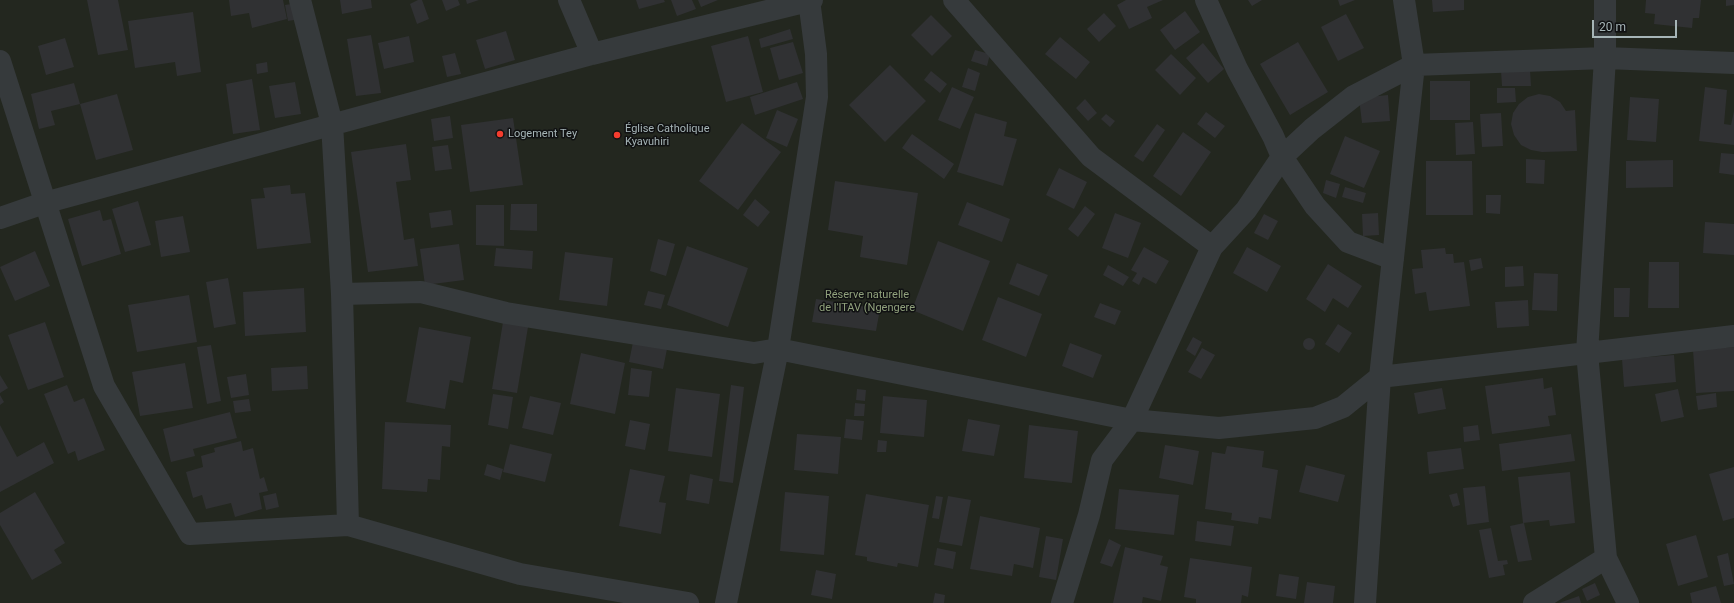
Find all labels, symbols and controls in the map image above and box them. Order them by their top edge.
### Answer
scale bar [1594,12,1679,38]
text: 20 m [1599,20,1626,34]
place label: Église Catholique Kyavuhiri [625,122,709,148]
place label: Logement Tey [508,127,577,141]
marker: Logement Tey [495,129,505,139]
marker: Église Catholique Kyavuhiri [612,130,622,140]
park label: Réserve naturelle de l'ITAV (Ngengere [819,288,915,314]

